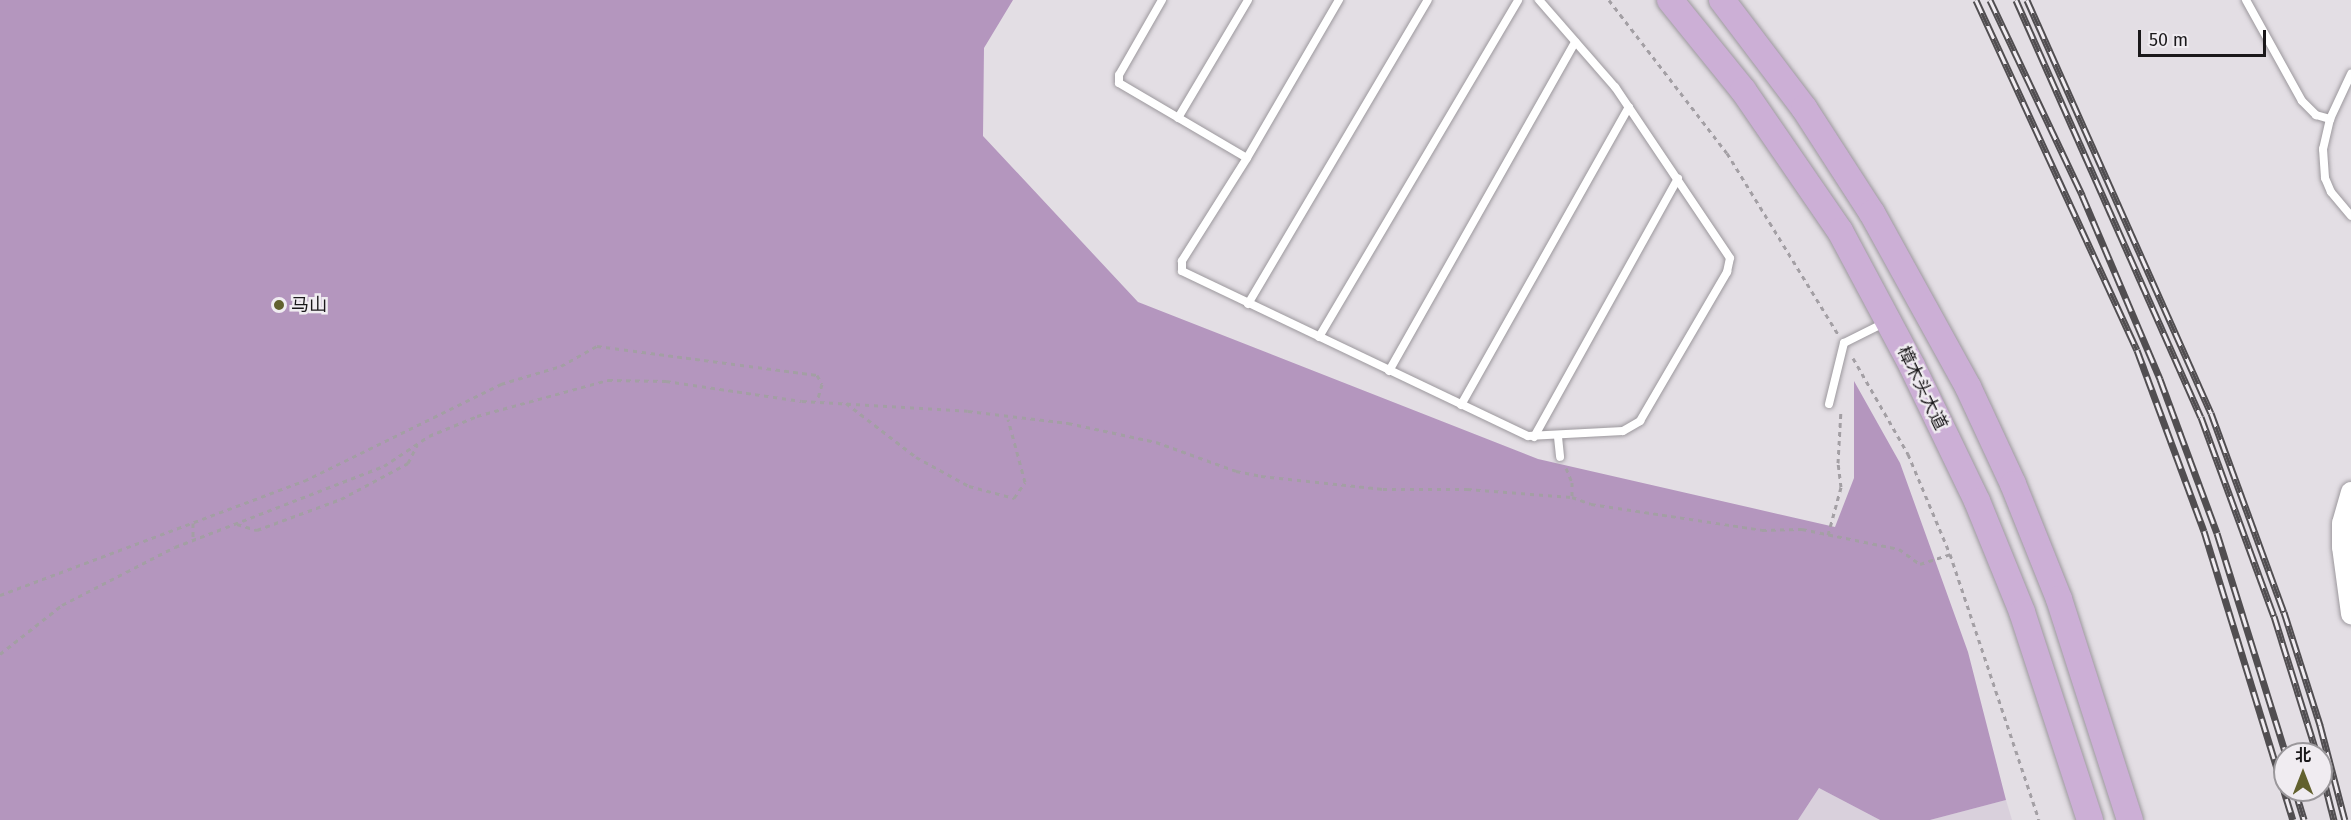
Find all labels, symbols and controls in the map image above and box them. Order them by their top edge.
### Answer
scale bar [2141,18,2268,56]
text: 50 m [2149,29,2188,51]
place label: 马山 [291,294,327,316]
marker: 马山 [272,298,286,312]
street label: 樟木头大道 [1893,343,1951,433]
north arrow [2273,742,2333,802]
text: 北 [2295,746,2311,765]

